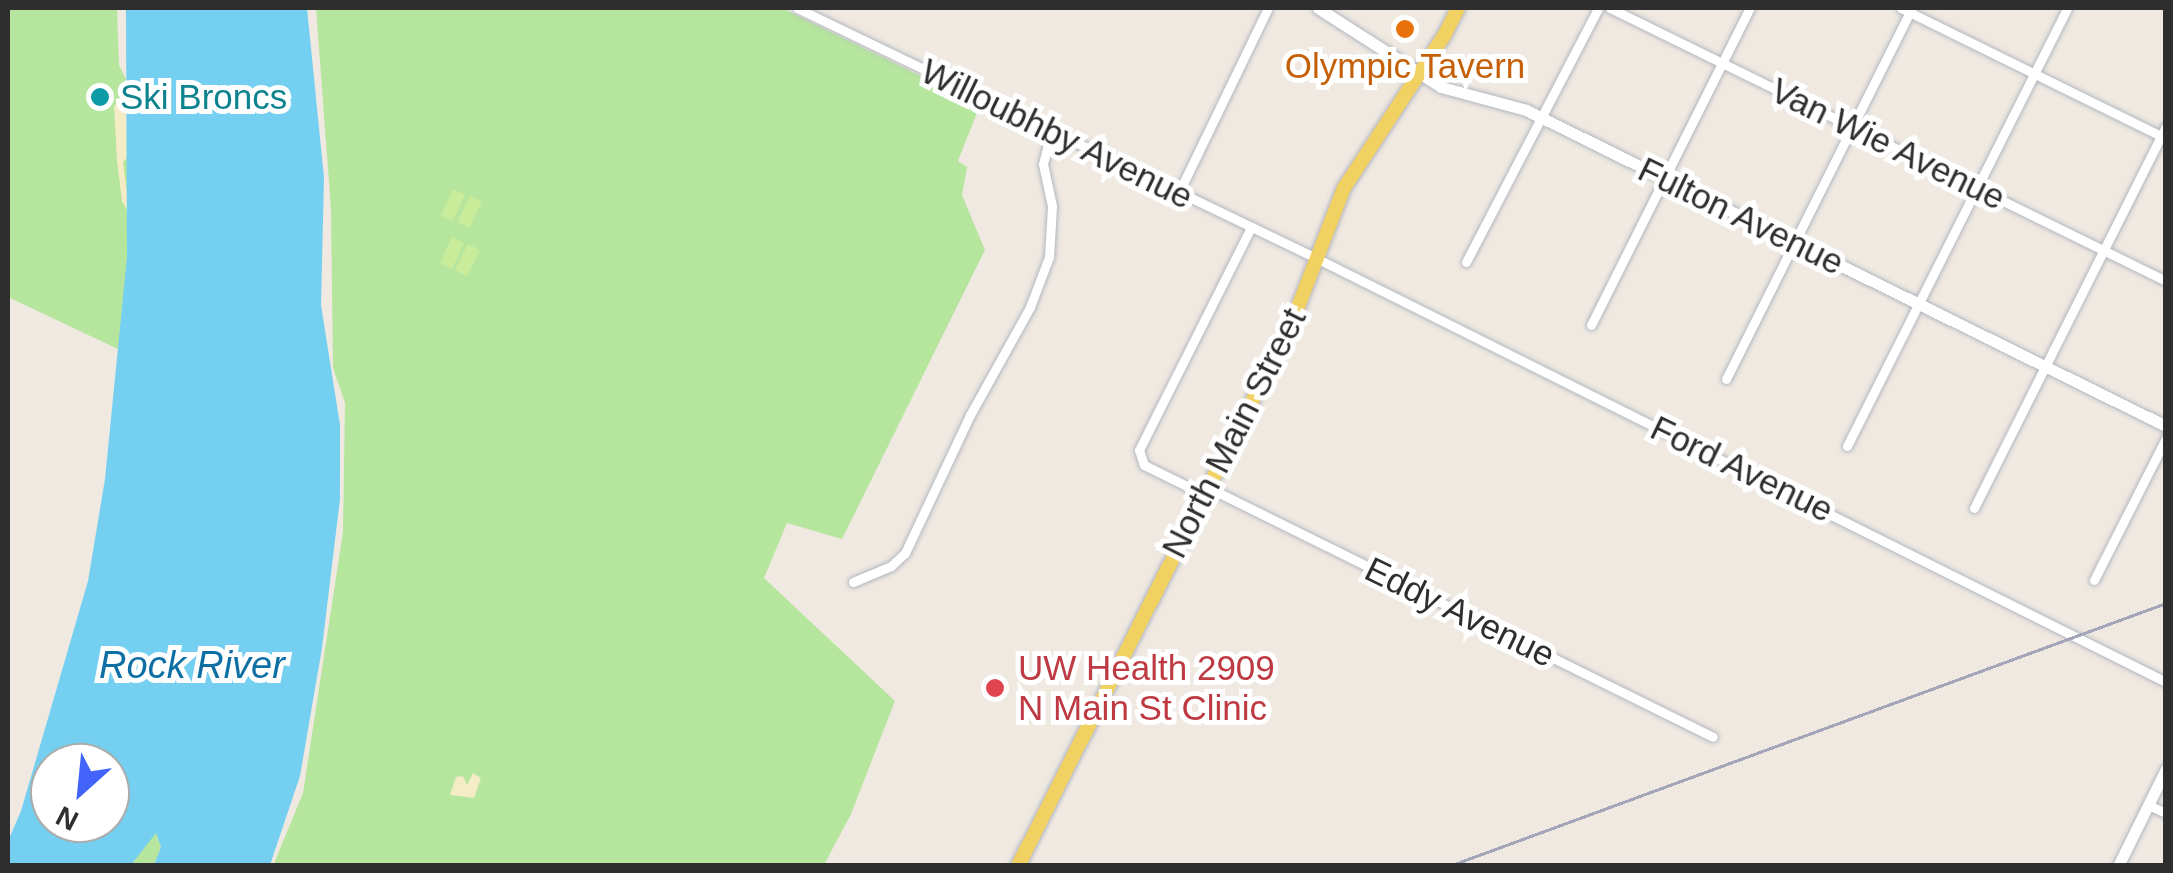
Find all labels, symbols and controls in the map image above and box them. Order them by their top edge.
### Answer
marker: Olympic Tavern [1394,18,1416,40]
place label: Olympic Tavern [1284,45,1526,87]
street label: Willoubhby Avenue [913,50,1201,218]
street label: Van Wie Avenue [1763,69,2013,219]
place label: Ski Broncs [120,76,287,118]
marker: Ski Broncs [89,86,111,108]
street label: Fulton Avenue [1631,148,1851,284]
street label: North Main Street [1153,301,1315,565]
street label: Ford Avenue [1643,406,1841,532]
street label: Eddy Avenue [1358,548,1562,676]
water label: Rock River [99,643,285,689]
place label: UW Health 2909 N Main St Clinic [1018,647,1275,729]
marker: UW Health 2909 N Main St Clinic [982,675,1008,701]
north arrow [30,743,130,843]
text: N [51,800,83,837]

